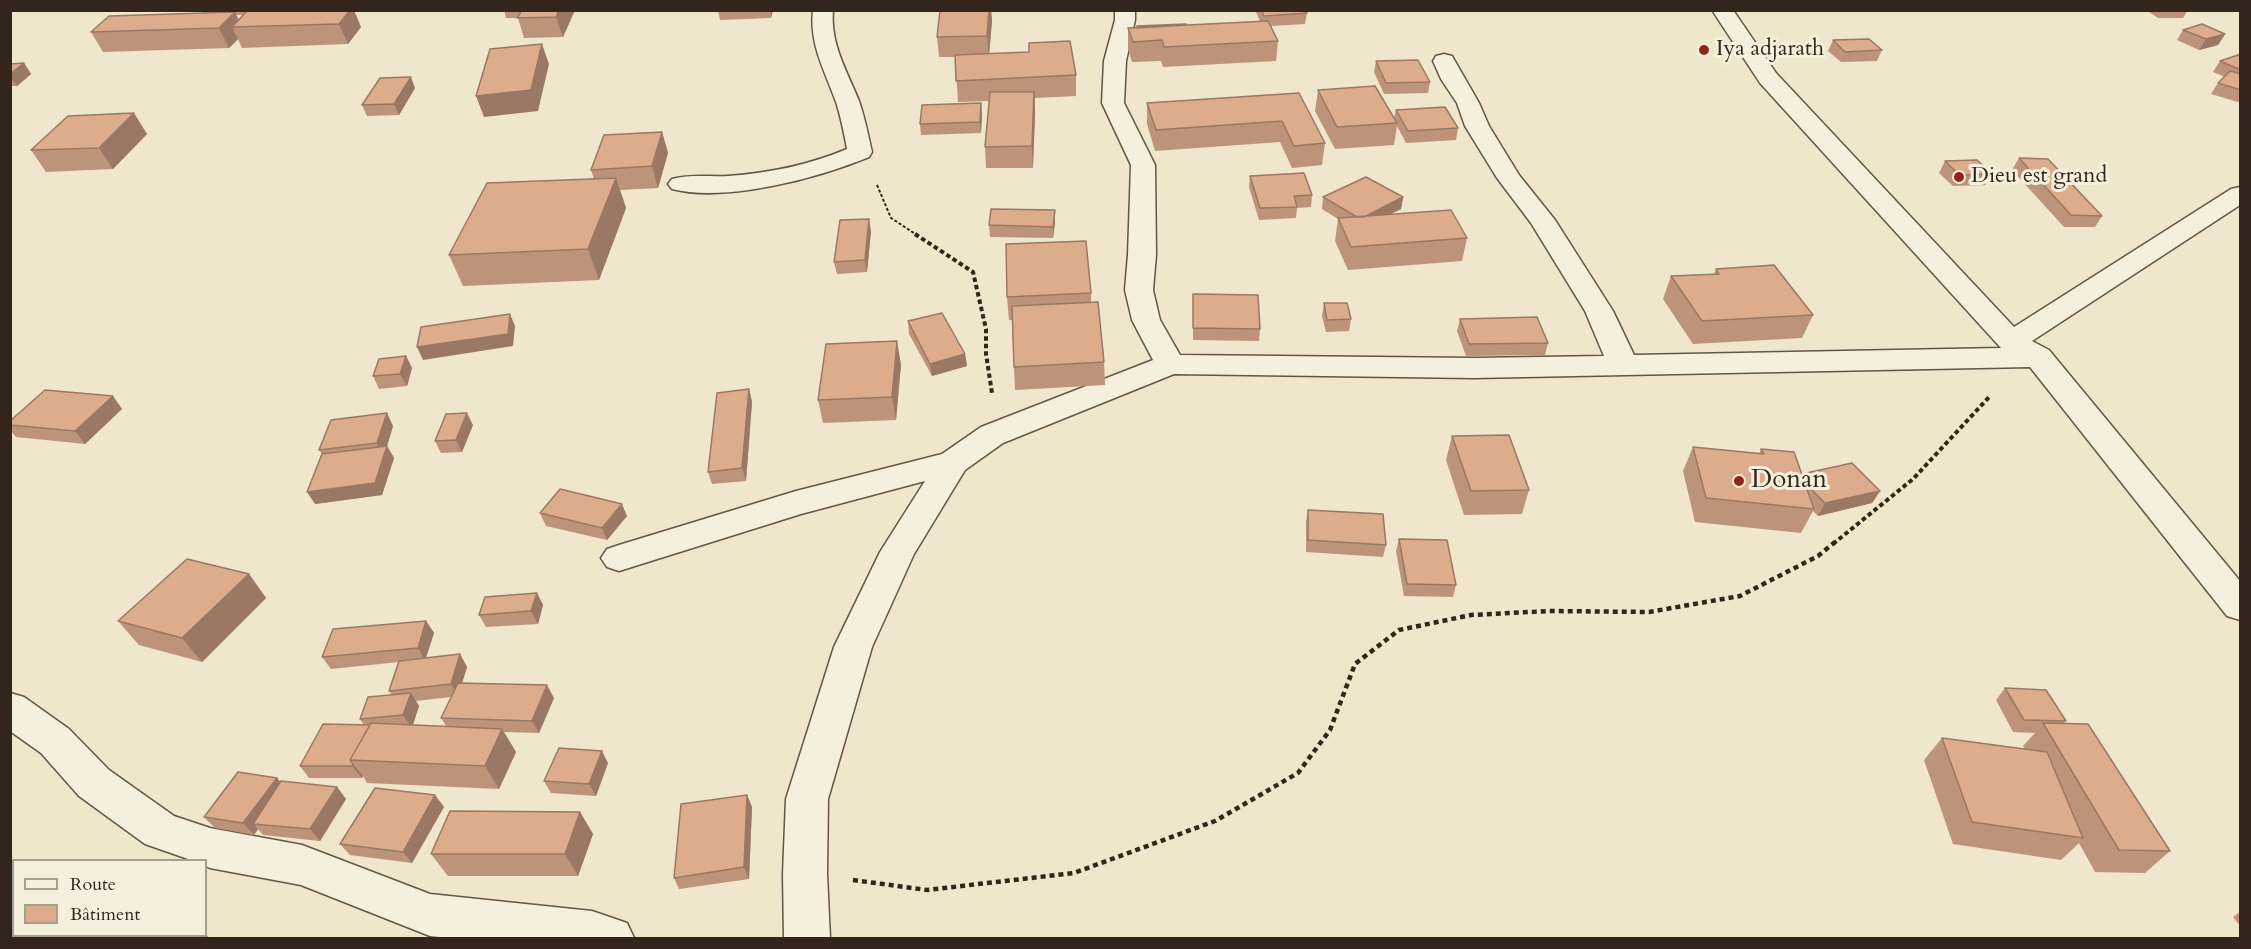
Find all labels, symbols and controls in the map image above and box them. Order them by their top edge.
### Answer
place label: Iya adjarath [1716,37,1824,63]
marker: Iya adjarath [1697,43,1711,57]
place label: Dieu est grand [1971,164,2107,190]
marker: Dieu est grand [1952,170,1966,184]
place label: Donan [1751,465,1827,497]
marker: Donan [1732,474,1746,488]
legend [12,859,207,937]
text: Route [70,872,116,897]
text: Bâtiment [70,902,140,927]

